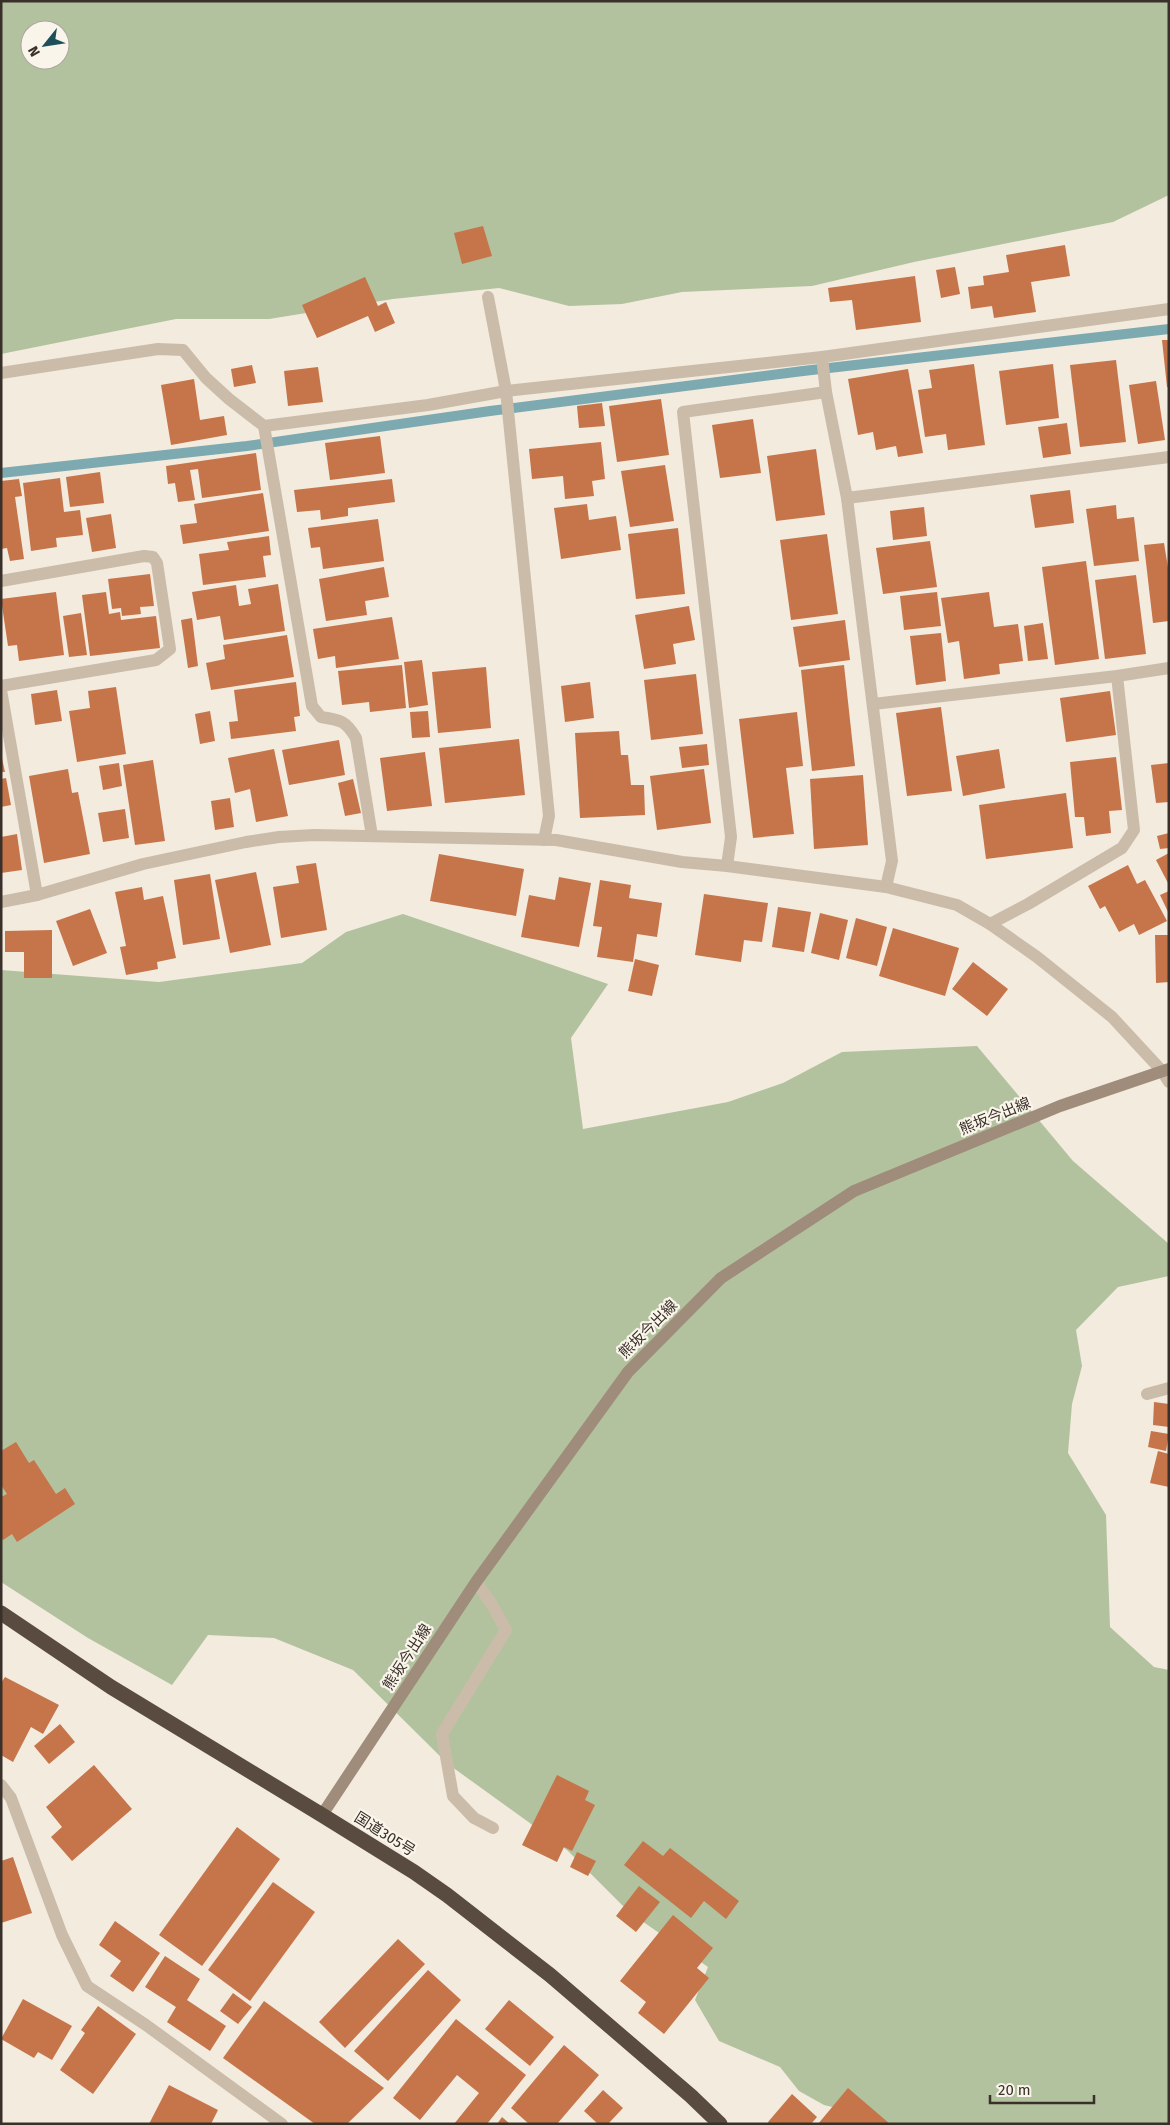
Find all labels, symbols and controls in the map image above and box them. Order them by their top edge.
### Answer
north arrow [20,20,70,70]
text: N [24,43,44,60]
street label: 熊坂今出線 [957,1094,1033,1138]
street label: 熊坂今出線 [615,1296,681,1362]
street label: 熊坂今出線 [379,1621,435,1693]
street label: 国道305号 [351,1808,419,1860]
scale bar [990,2072,1094,2104]
text: 20 m [998,2081,1031,2099]

